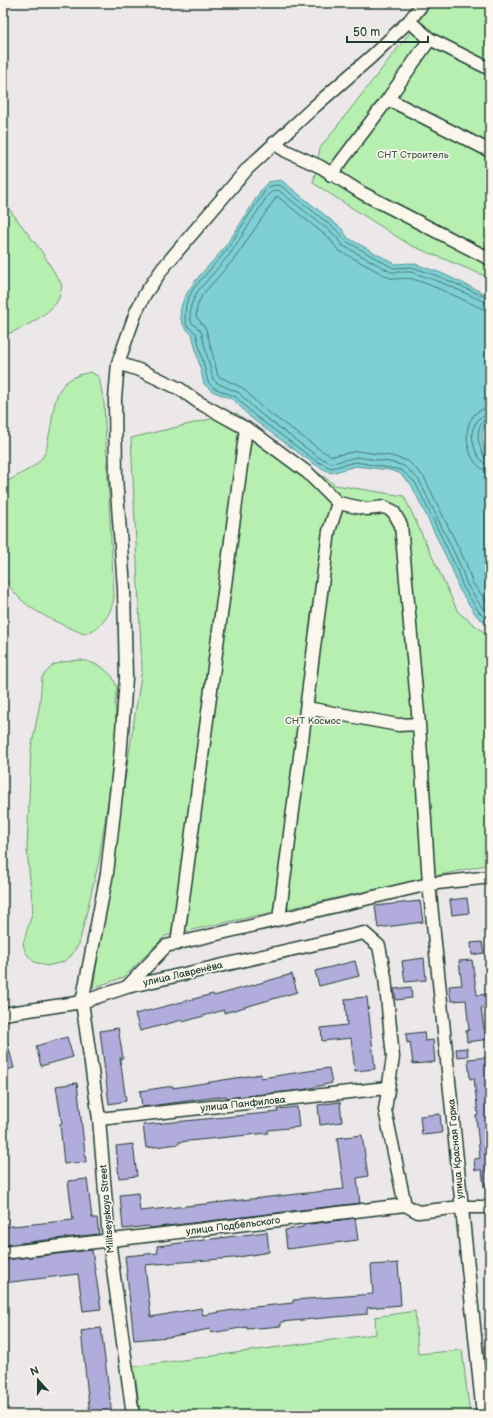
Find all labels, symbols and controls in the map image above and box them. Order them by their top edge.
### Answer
scale bar [347,18,428,44]
text: 50 m [353,25,380,40]
park label: СНТ Строитель [377,149,449,161]
park label: СНТ Космос [285,715,341,727]
street label: улица Лавренёва [142,959,224,989]
street label: улица Панфилова [200,1094,286,1114]
street label: улица Красная Горка [446,1098,466,1200]
street label: Militseyskaya Street [97,1164,117,1254]
street label: улица Подбельского [185,1214,281,1238]
north arrow [18,1360,58,1400]
text: N [28,1364,41,1379]

